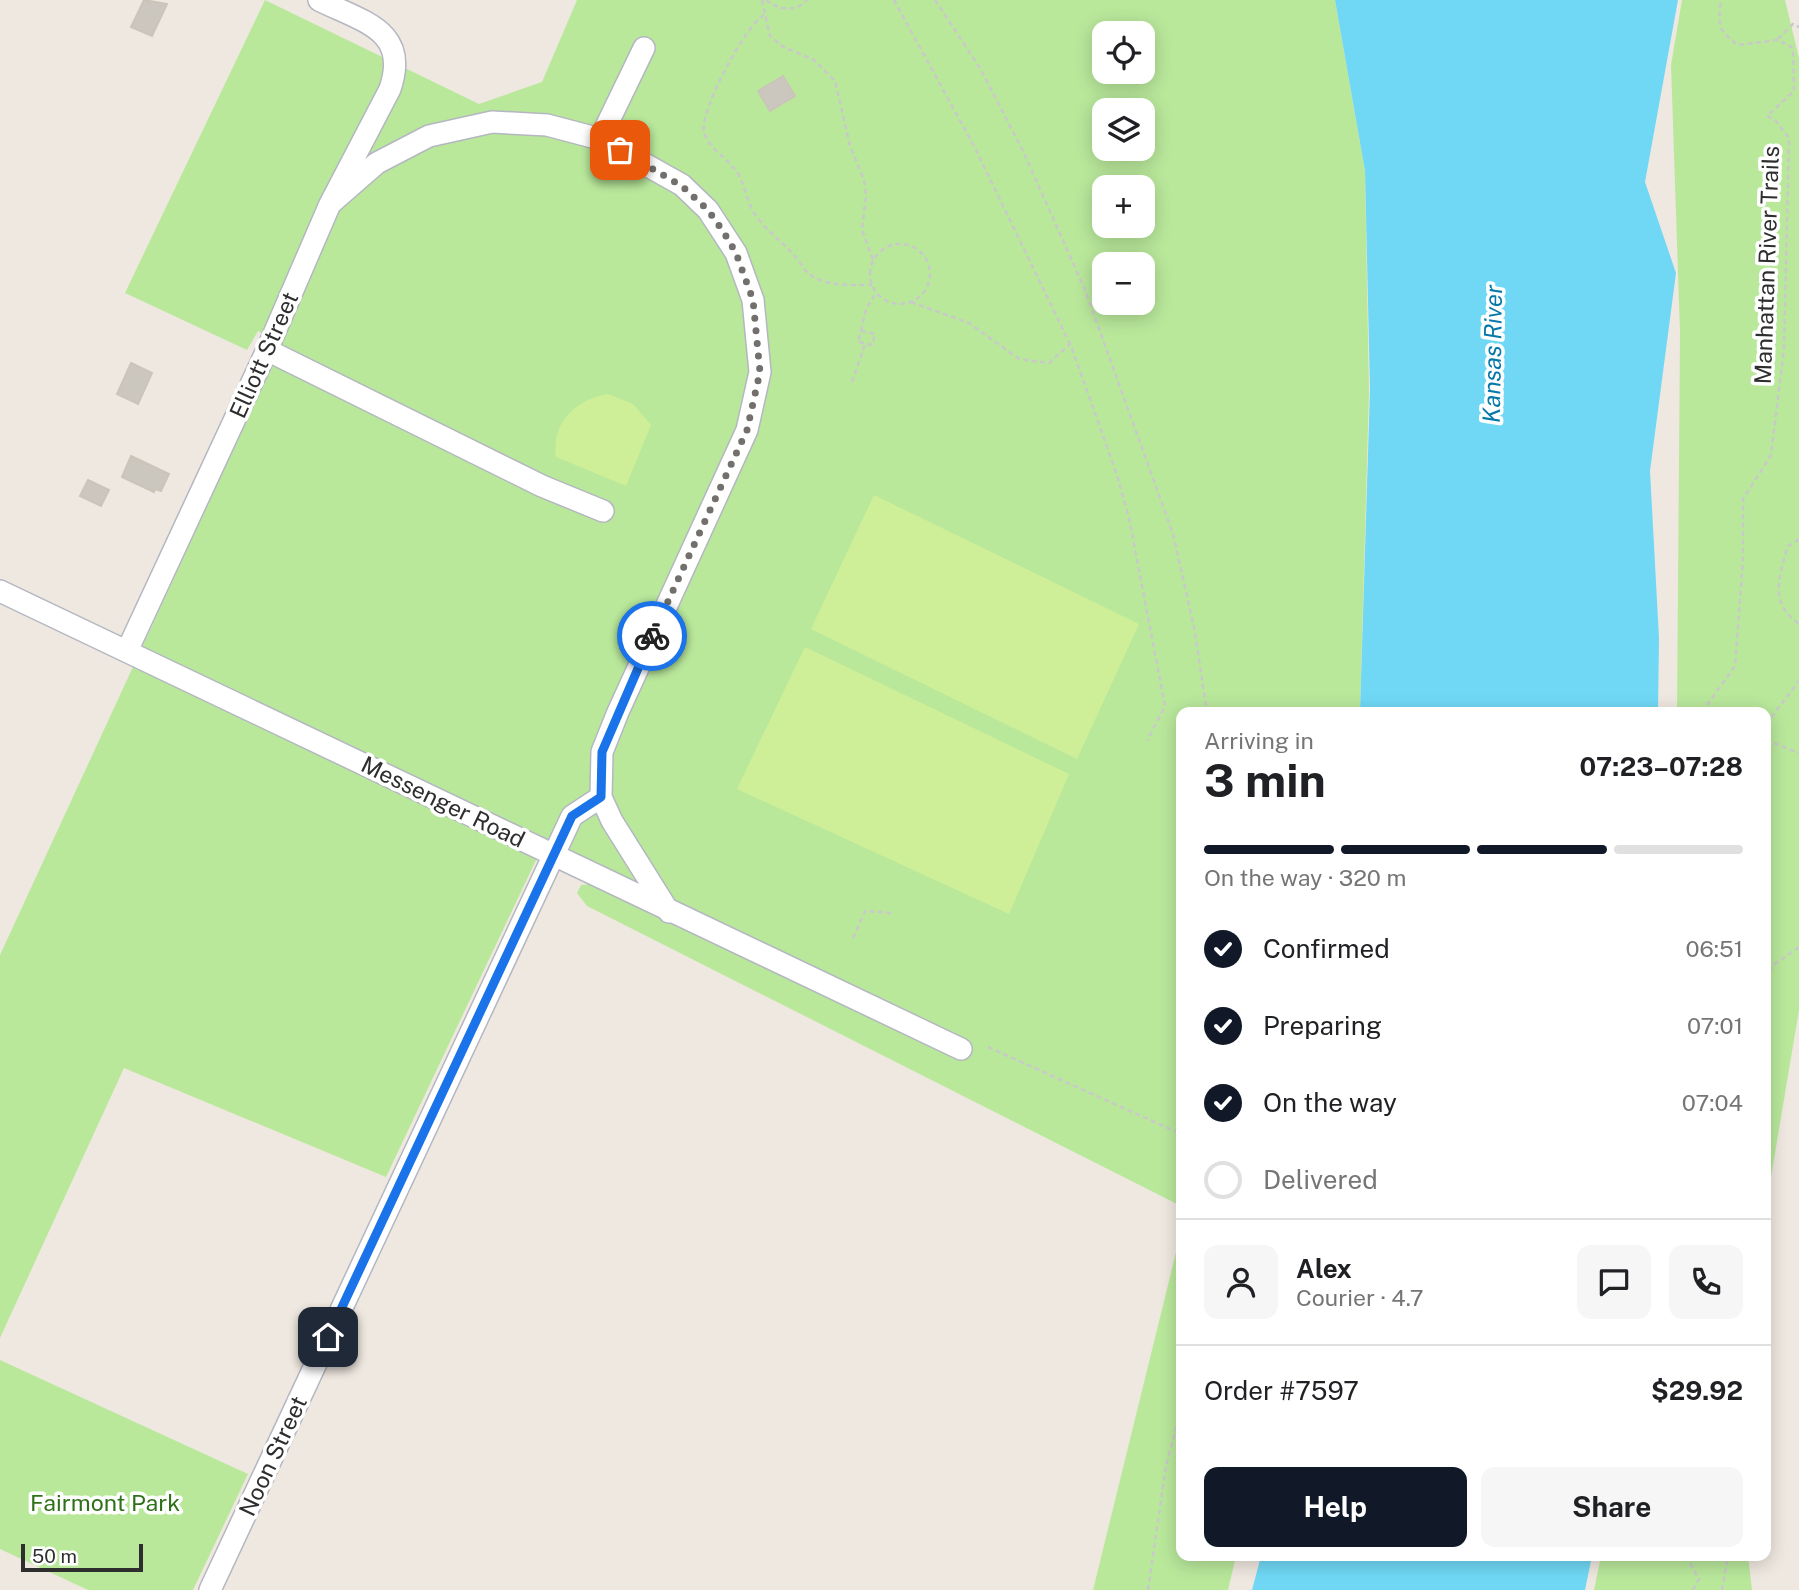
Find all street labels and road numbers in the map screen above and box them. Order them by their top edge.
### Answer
street label: Manhattan River Trails [1749,145,1784,385]
street label: Elliott Street [224,288,303,422]
street label: Messenger Road [357,750,529,853]
street label: Noon Street [233,1392,312,1520]

